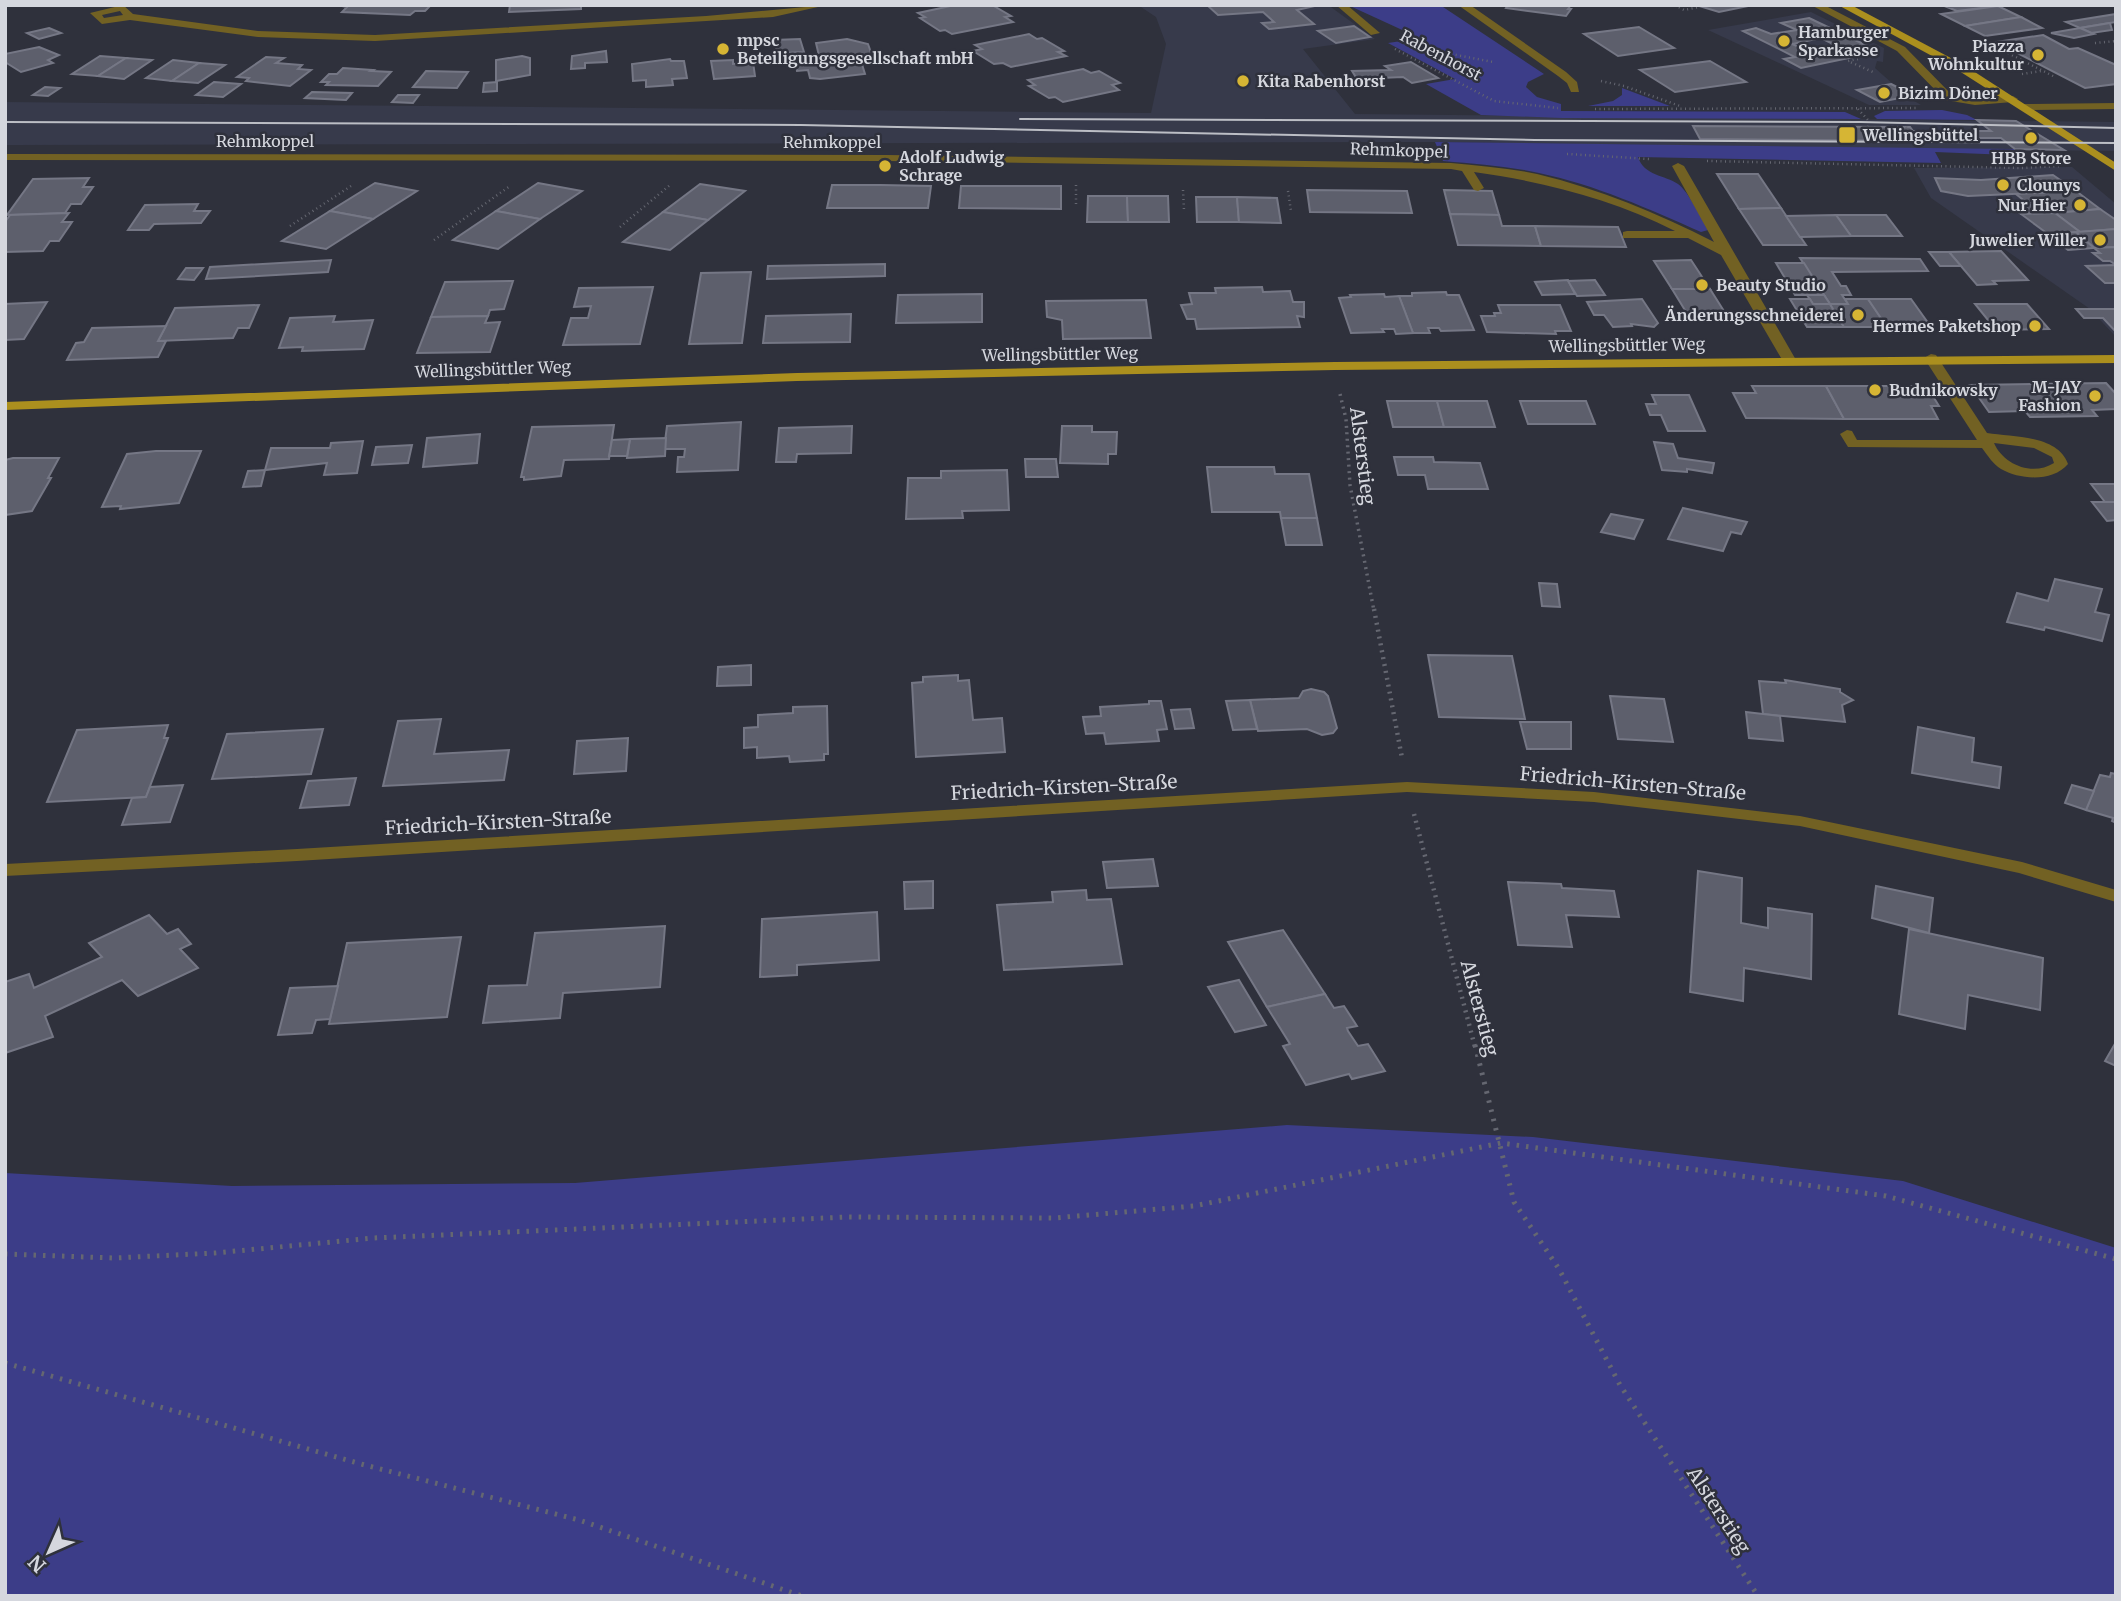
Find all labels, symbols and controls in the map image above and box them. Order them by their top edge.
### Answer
place label: Hamburger Sparkasse [1798,22,1890,60]
street label: Rabenhorst [1397,25,1486,85]
place label: mpsc Beteiligungsgesellschaft mbH [737,30,974,68]
marker: Hamburger Sparkasse [1776,33,1792,49]
place label: Piazza Wohnkultur [1927,36,2025,74]
marker: mpsc Beteiligungsgesellschaft mbH [715,41,731,57]
marker: Piazza Wohnkultur [2030,47,2046,63]
place label: Kita Rabenhorst [1257,71,1386,91]
marker: Kita Rabenhorst [1235,73,1251,89]
place label: Bizim Döner [1898,83,1998,103]
marker: Bizim Döner [1876,85,1892,101]
marker: Wellingsbüttel [1837,125,1857,145]
place label: Wellingsbüttel [1862,125,1978,145]
marker: HBB Store [2023,130,2039,146]
street label: Rehmkoppel [216,131,314,151]
street label: Rehmkoppel [783,132,881,152]
street label: Rehmkoppel [1350,138,1448,162]
place label: Adolf Ludwig Schrage [898,147,1004,185]
place label: HBB Store [1991,148,2071,168]
marker: Adolf Ludwig Schrage [877,158,893,174]
place label: Clounys [2017,175,2081,195]
marker: Clounys [1995,177,2011,193]
place label: Nur Hier [1998,195,2067,215]
marker: Nur Hier [2072,197,2088,213]
place label: Juwelier Willer [1968,230,2087,250]
marker: Juwelier Willer [2092,232,2108,248]
place label: Beauty Studio [1716,275,1826,295]
marker: Beauty Studio [1694,277,1710,293]
place label: Änderungsschneiderei [1664,305,1845,325]
marker: Änderungsschneiderei [1850,307,1866,323]
place label: Hermes Paketshop [1872,316,2021,336]
marker: Hermes Paketshop [2027,318,2043,334]
street label: Wellingsbüttler Weg [1548,334,1706,356]
street label: Wellingsbüttler Weg [981,343,1139,365]
street label: Wellingsbüttler Weg [414,356,572,382]
place label: M-JAY Fashion [2018,377,2082,415]
place label: Budnikowsky [1889,380,1998,400]
marker: Budnikowsky [1867,382,1883,398]
marker: M-JAY Fashion [2087,388,2103,404]
street label: Alsterstieg [1345,405,1381,507]
street label: Friedrich-Kirsten-Straße [1519,761,1747,805]
street label: Friedrich-Kirsten-Straße [950,769,1178,805]
street label: Friedrich-Kirsten-Straße [384,804,612,840]
street label: Alsterstieg [1455,956,1504,1059]
street label: Alsterstieg [1682,1461,1756,1558]
north arrow [14,1517,84,1587]
text: N [23,1550,51,1578]

